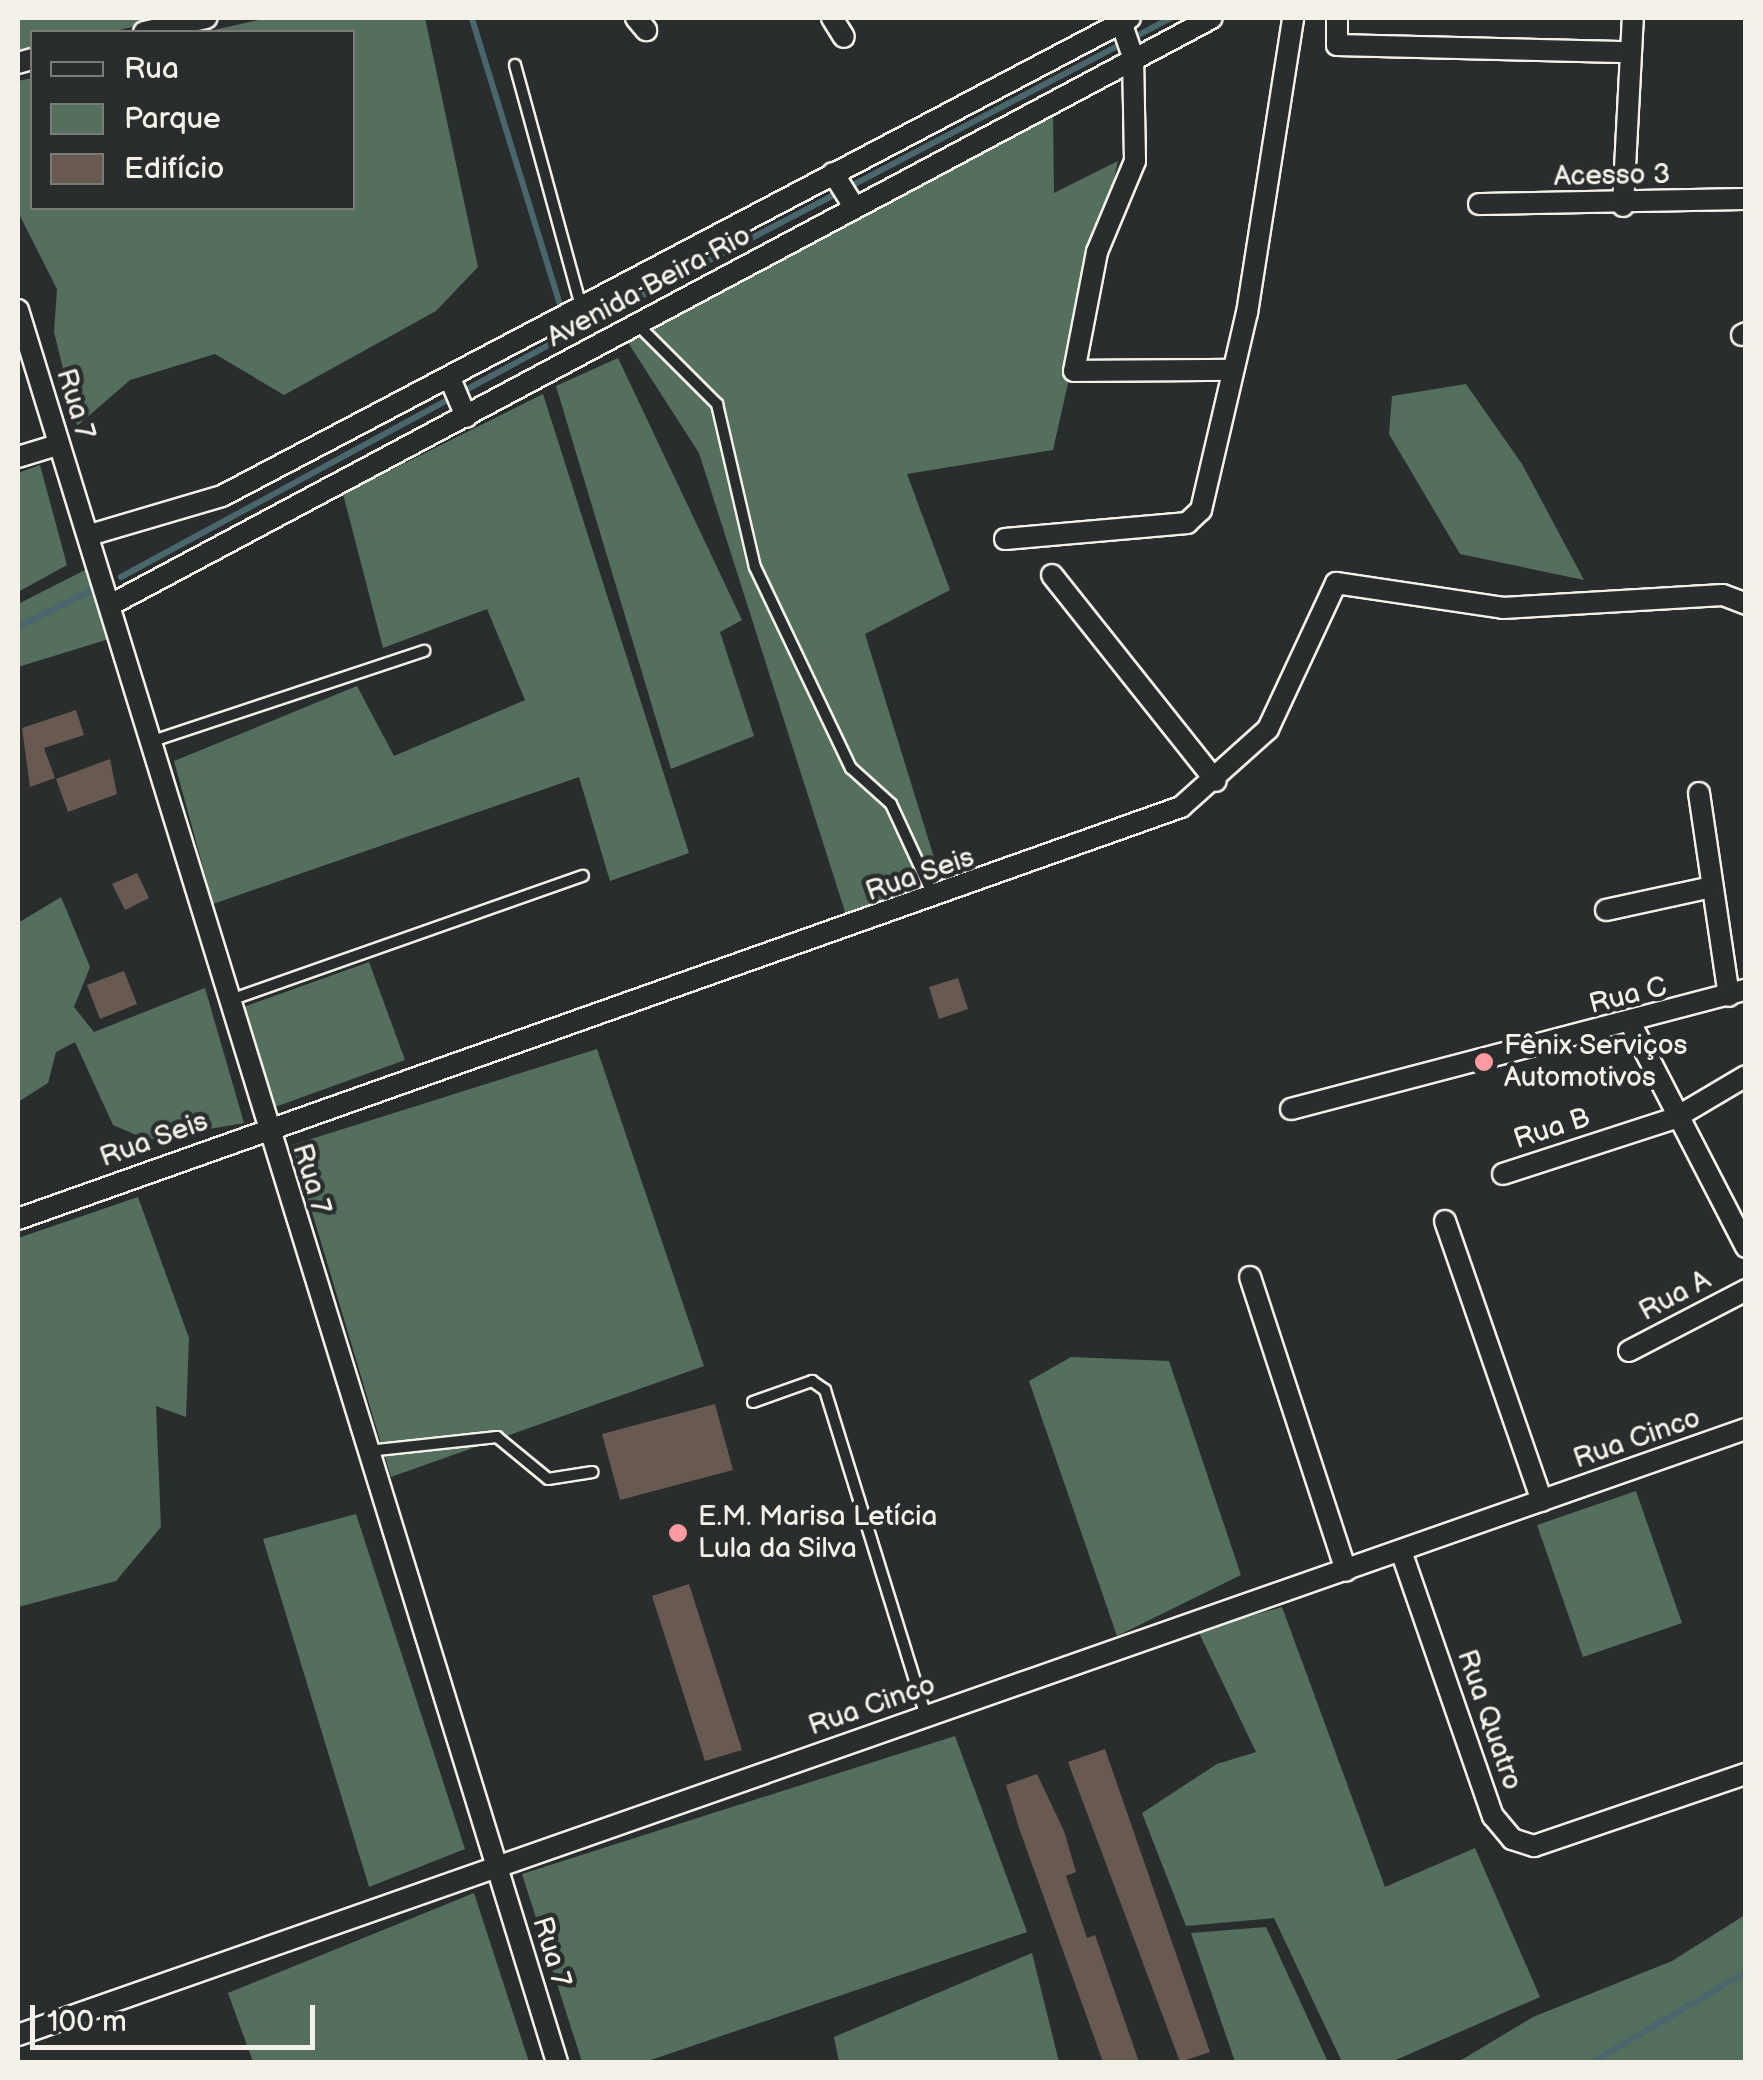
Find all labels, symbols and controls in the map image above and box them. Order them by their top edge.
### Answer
legend [30,30,355,210]
text: Rua [124,51,179,87]
text: Parque [124,101,221,137]
text: Edifício [124,151,224,187]
street label: Acesso 3 [1553,158,1671,194]
street label: Avenida Beira Rio [542,219,756,355]
street label: Rua 7 [48,364,102,444]
street label: Rua Seis [861,841,979,909]
street label: Rua C [1586,970,1670,1022]
place label: Fênix Serviços Automotivos [1504,1029,1688,1095]
marker: Fênix Serviços Automotivos [1473,1051,1495,1073]
street label: Rua B [1510,1101,1594,1157]
street label: Rua Seis [95,1105,213,1175]
street label: Rua 7 [284,1139,338,1219]
street label: Rua A [1634,1263,1716,1329]
street label: Rua Cinco [1569,1402,1705,1476]
place label: E.M. Marisa Letícia Lula da Silva [698,1500,937,1566]
marker: E.M. Marisa Letícia Lula da Silva [667,1522,689,1544]
street label: Rua Quatro [1449,1645,1529,1795]
street label: Rua Cinco [804,1669,940,1743]
street label: Rua 7 [524,1912,578,1992]
scale bar [35,1985,320,2047]
text: 100 m [47,2004,127,2040]

